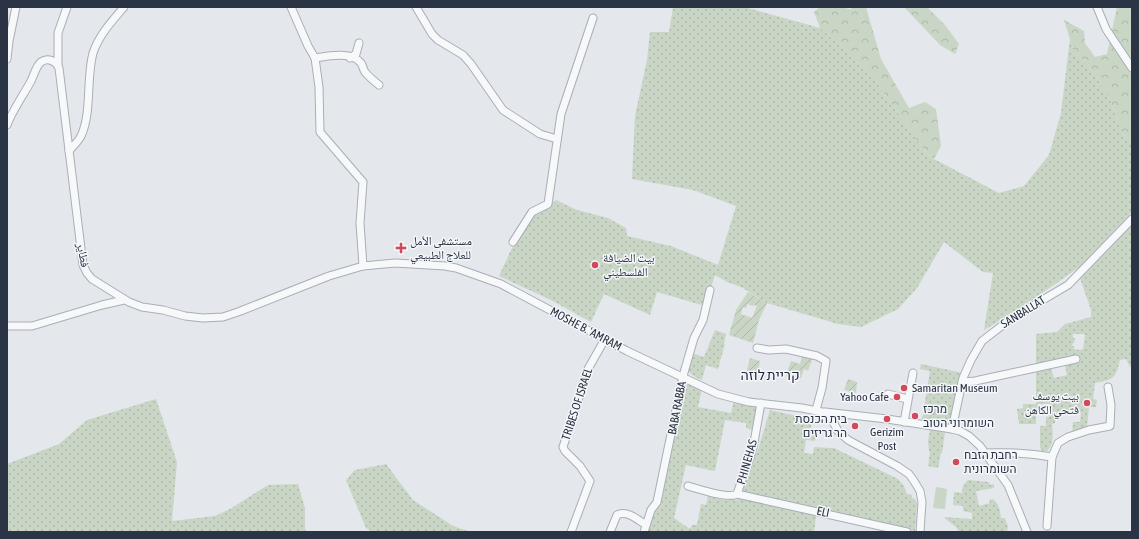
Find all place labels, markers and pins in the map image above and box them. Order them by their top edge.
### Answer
place label: مستشفى الأمل للعلاج الطبيعي [410,234,472,265]
marker: مستشفى الأمل للعلاج الطبيعي [395,242,407,254]
place label: بيت الضيافة الفلسطيني [603,251,655,282]
marker: بيت الضيافة الفلسطيني [590,260,600,270]
place label: Samaritan Museum [912,381,998,395]
marker: Samaritan Museum [899,383,909,393]
place label: بيت يوسف فتحي الكاهن [1025,389,1079,420]
place label: Yahoo Cafe [840,390,889,404]
marker: Yahoo Cafe [892,392,902,402]
marker: بيت يوسف فتحي الكاهن [1082,398,1092,408]
place label: מרכז השומרוני הטוב [923,402,994,430]
marker: מרכז השומרוני הטוב [910,411,920,421]
place label: בית הכנסת הר גריזים [795,412,848,440]
marker: Gerizim Post [882,414,892,424]
marker: בית הכנסת הר גריזים [850,421,860,431]
place label: Gerizim Post [870,425,904,453]
place label: רחבת הזבח השומרונית [964,448,1018,476]
marker: רחבת הזבח השומרונית [951,457,961,467]

